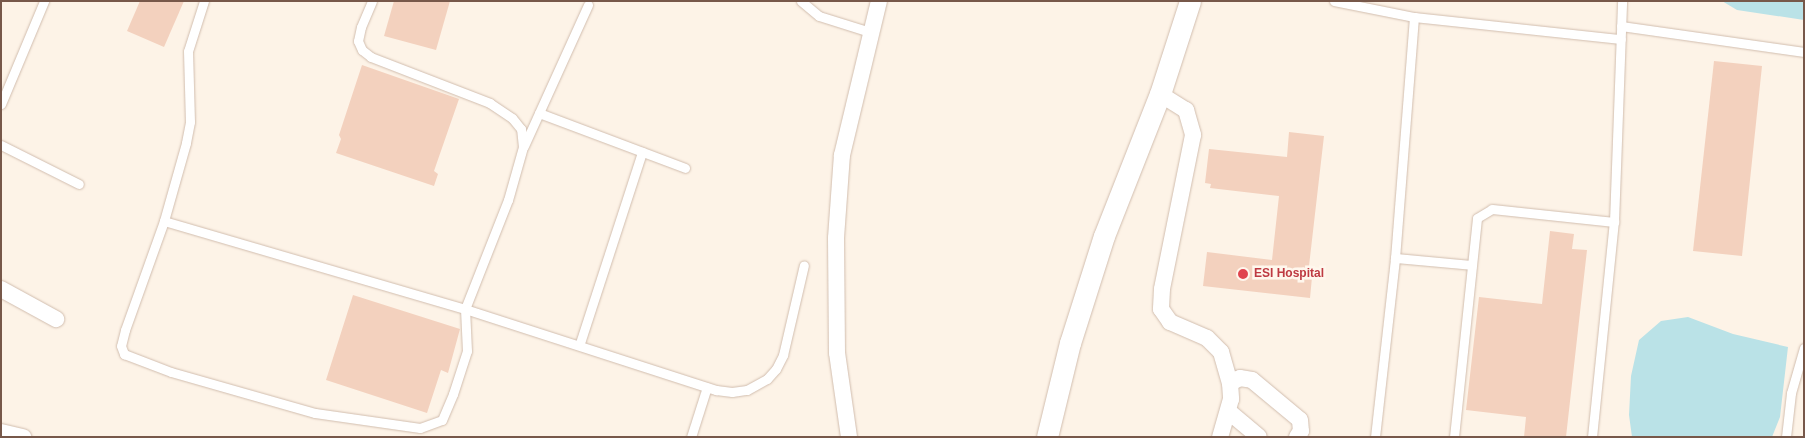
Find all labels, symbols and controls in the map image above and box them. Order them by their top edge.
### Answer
marker: ESI Hospital [1236,267,1250,281]
place label: ESI Hospital [1254,267,1324,281]

